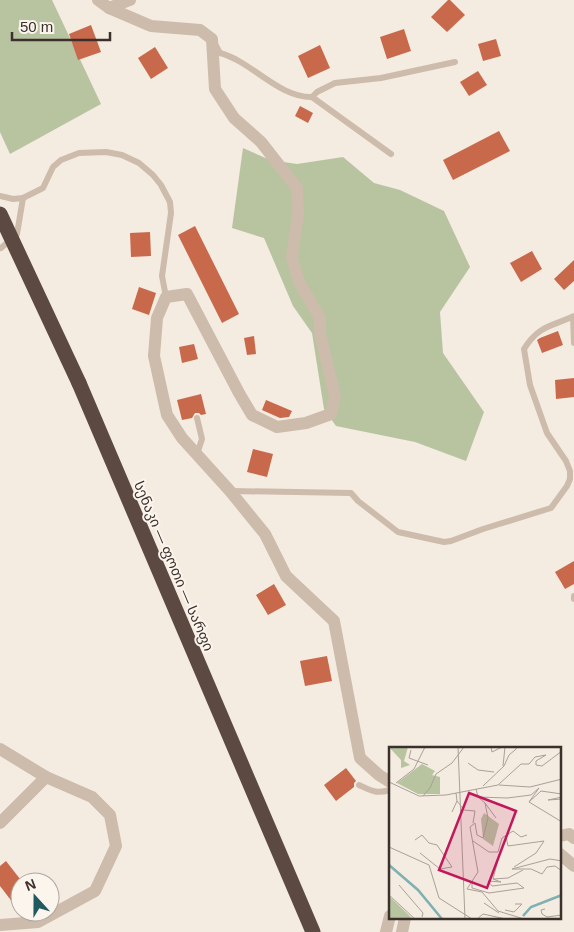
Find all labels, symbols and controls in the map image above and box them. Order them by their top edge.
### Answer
scale bar [12,10,110,42]
text: 50 m [20,18,53,35]
street label: სენაკი — ფოთი — სარფი [130,479,217,654]
inset map [389,747,562,920]
north arrow [10,872,60,922]
text: N [23,876,38,894]

